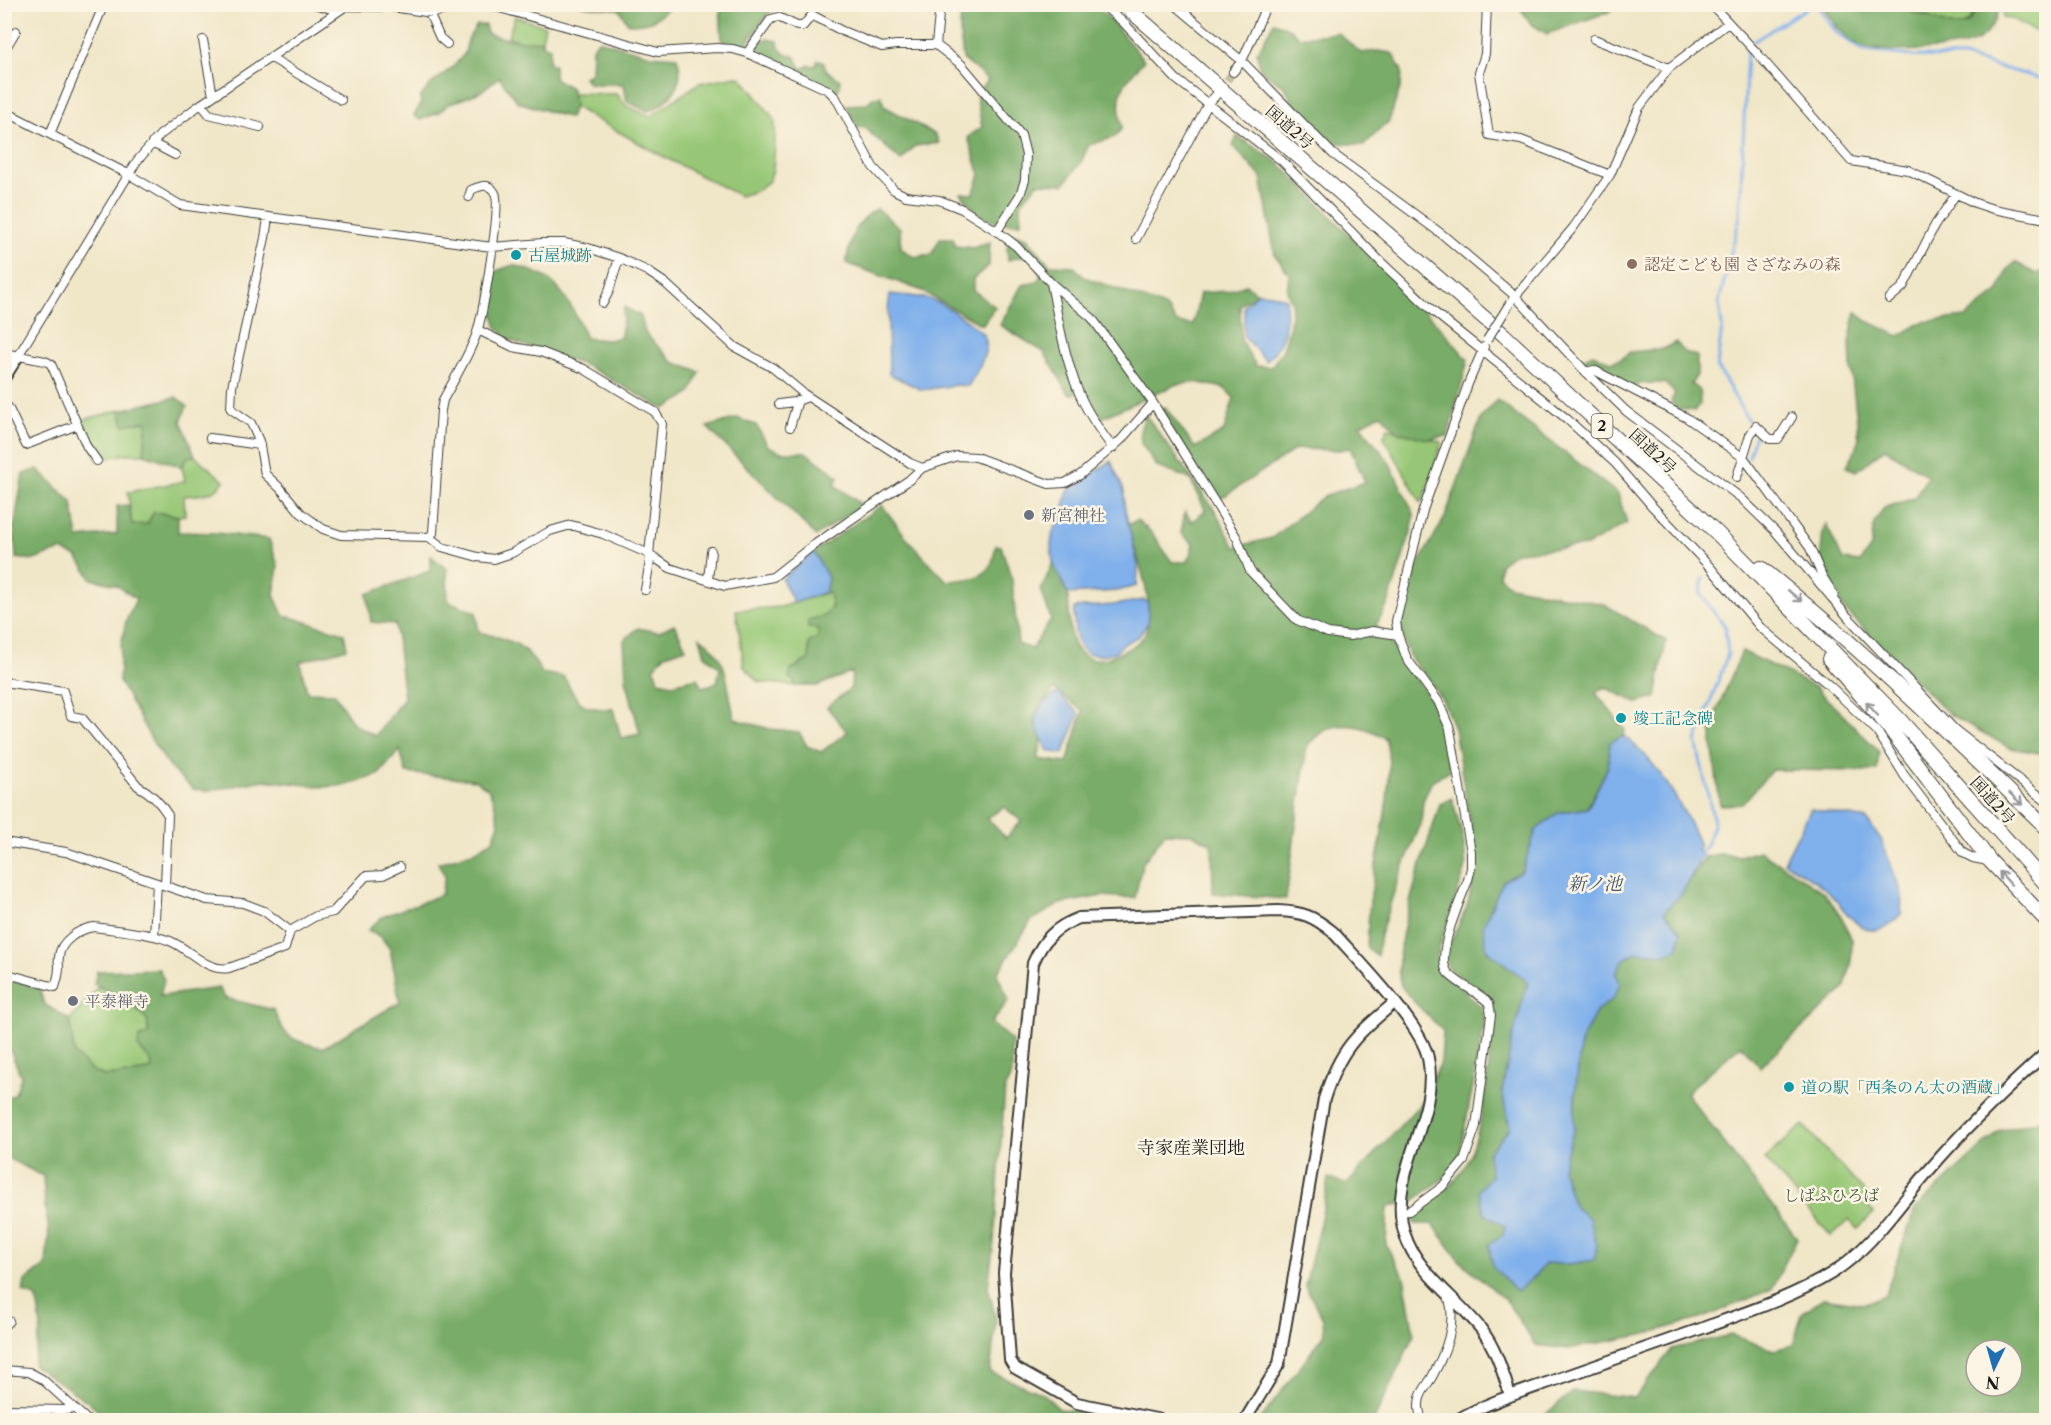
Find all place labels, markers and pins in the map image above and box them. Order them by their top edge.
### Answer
place label: 古屋城跡 [528,245,592,265]
marker: 古屋城跡 [509,248,523,262]
place label: 認定こども園 さざなみの森 [1644,254,1840,274]
marker: 認定こども園 さざなみの森 [1625,257,1639,271]
place label: 新宮神社 [1041,505,1105,525]
marker: 新宮神社 [1022,508,1036,522]
place label: 竣工記念碑 [1633,708,1713,728]
marker: 竣工記念碑 [1614,711,1628,725]
place label: 平泰禅寺 [85,991,149,1011]
marker: 平泰禅寺 [66,994,80,1008]
place label: 道の駅「西条のん太の酒蔵」 [1801,1077,2009,1097]
marker: 道の駅「西条のん太の酒蔵」 [1782,1080,1796,1094]

